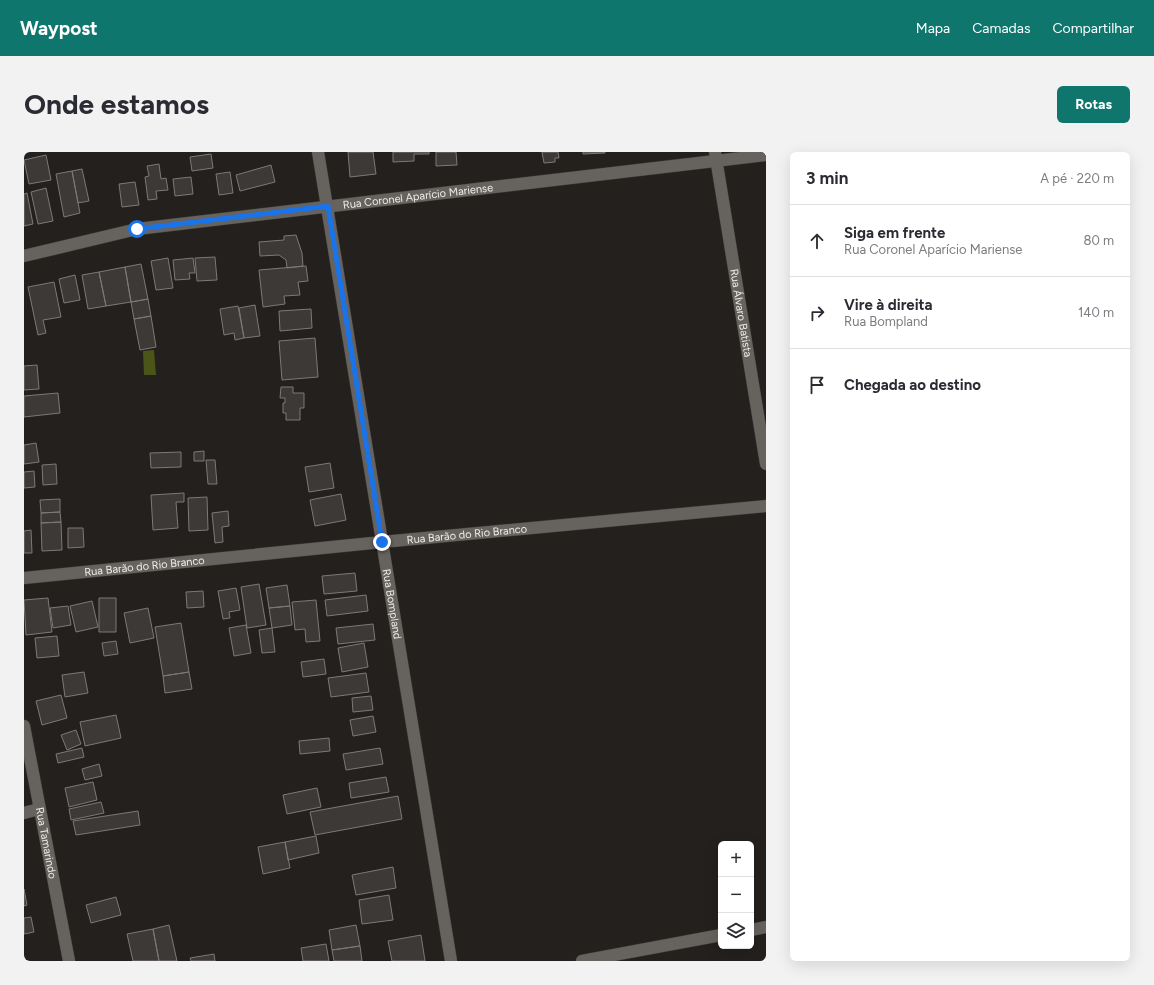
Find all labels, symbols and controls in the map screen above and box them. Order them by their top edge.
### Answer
text: Waypost [20,17,98,40]
text: Mapa [916,20,950,37]
text: Camadas [972,20,1030,37]
text: Compartilhar [1052,20,1134,37]
button: Rotas [1057,86,1130,123]
text: Onde estamos [24,87,209,121]
text: 3 min [806,168,848,188]
text: A pé · 220 m [1040,171,1114,186]
street label: Rua Coronel Aparício Mariense [342,181,494,211]
route start [128,220,146,238]
text: Siga em frente [844,224,945,242]
icon: ahead [806,230,828,252]
text: 80 m [1083,233,1114,248]
text: Rua Coronel Aparício Mariense [844,242,1022,257]
street label: Rua Álvaro Batista [728,268,755,358]
text: Vire à direita [844,296,933,314]
icon: right [806,302,828,324]
text: 140 m [1078,305,1114,320]
text: Rua Bompland [844,314,928,329]
icon: arrive [806,374,828,396]
text: Chegada ao destino [844,376,981,394]
street label: Rua Barão do Rio Branco [406,522,528,546]
route end [373,533,391,551]
street label: Rua Barão do Rio Branco [84,553,205,578]
street label: Rua Bompland [380,568,404,640]
street label: Rua Tamarindo [33,806,60,880]
map controls [718,841,754,949]
button: + [718,841,754,877]
button: − [718,877,754,913]
button: layers [718,913,754,949]

